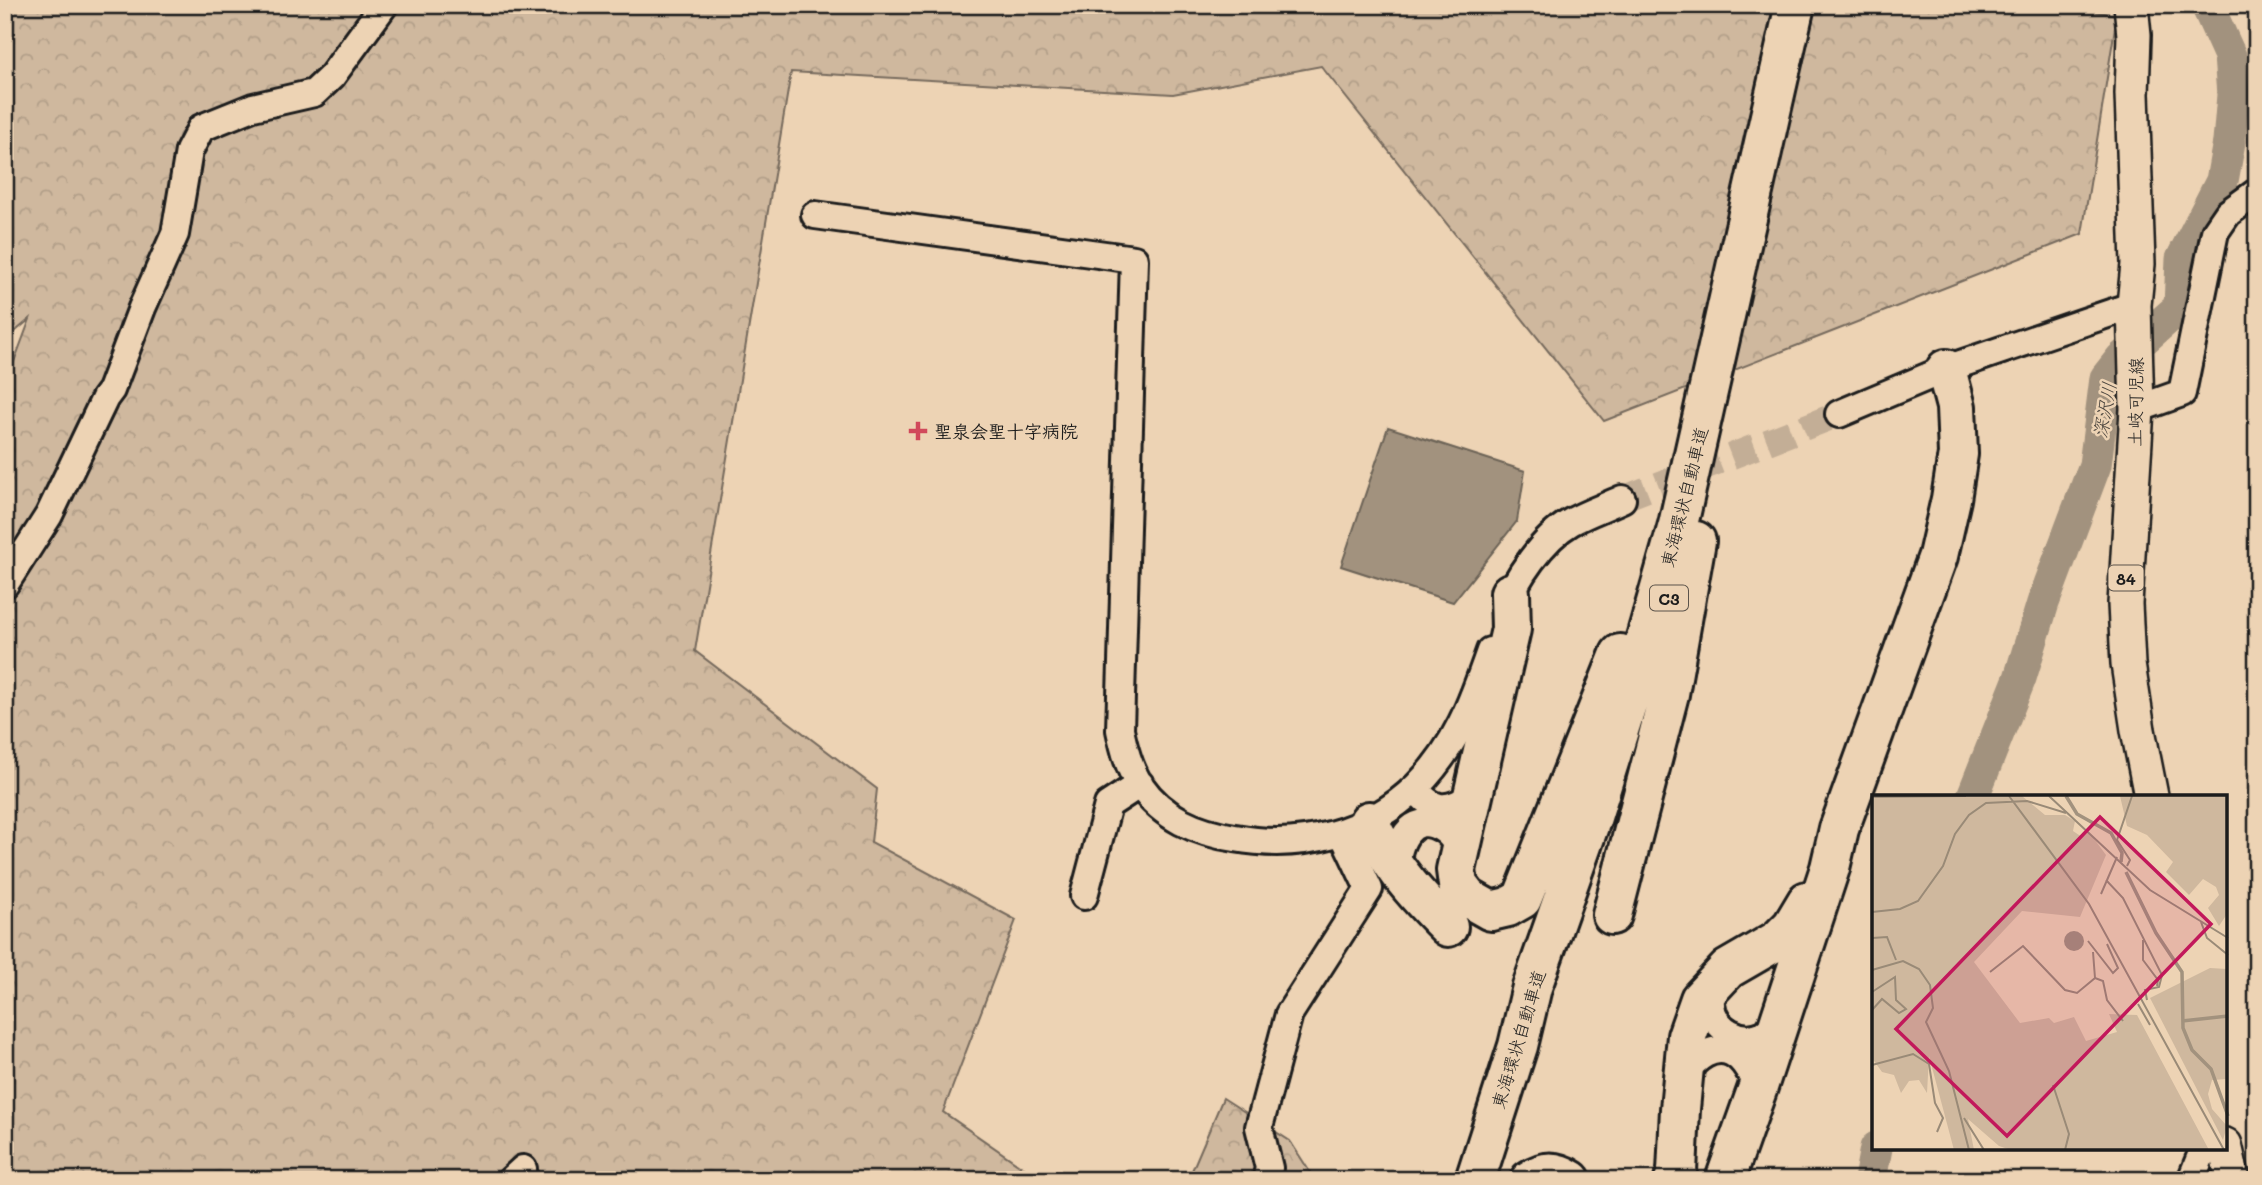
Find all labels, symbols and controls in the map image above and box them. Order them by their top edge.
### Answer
street label: 土岐可児線 [2122,357,2148,447]
water label: 深沢川 [2087,380,2121,440]
place label: 聖泉会聖十字病院 [934,419,1078,443]
marker: 聖泉会聖十字病院 [908,421,928,441]
street label: 東海環状自動車道 [1655,424,1713,570]
road number: 84 [2108,566,2144,590]
road number: C3 [1650,586,1688,610]
inset map [1872,795,2227,1150]
street label: 東海環状自動車道 [1485,967,1551,1111]

